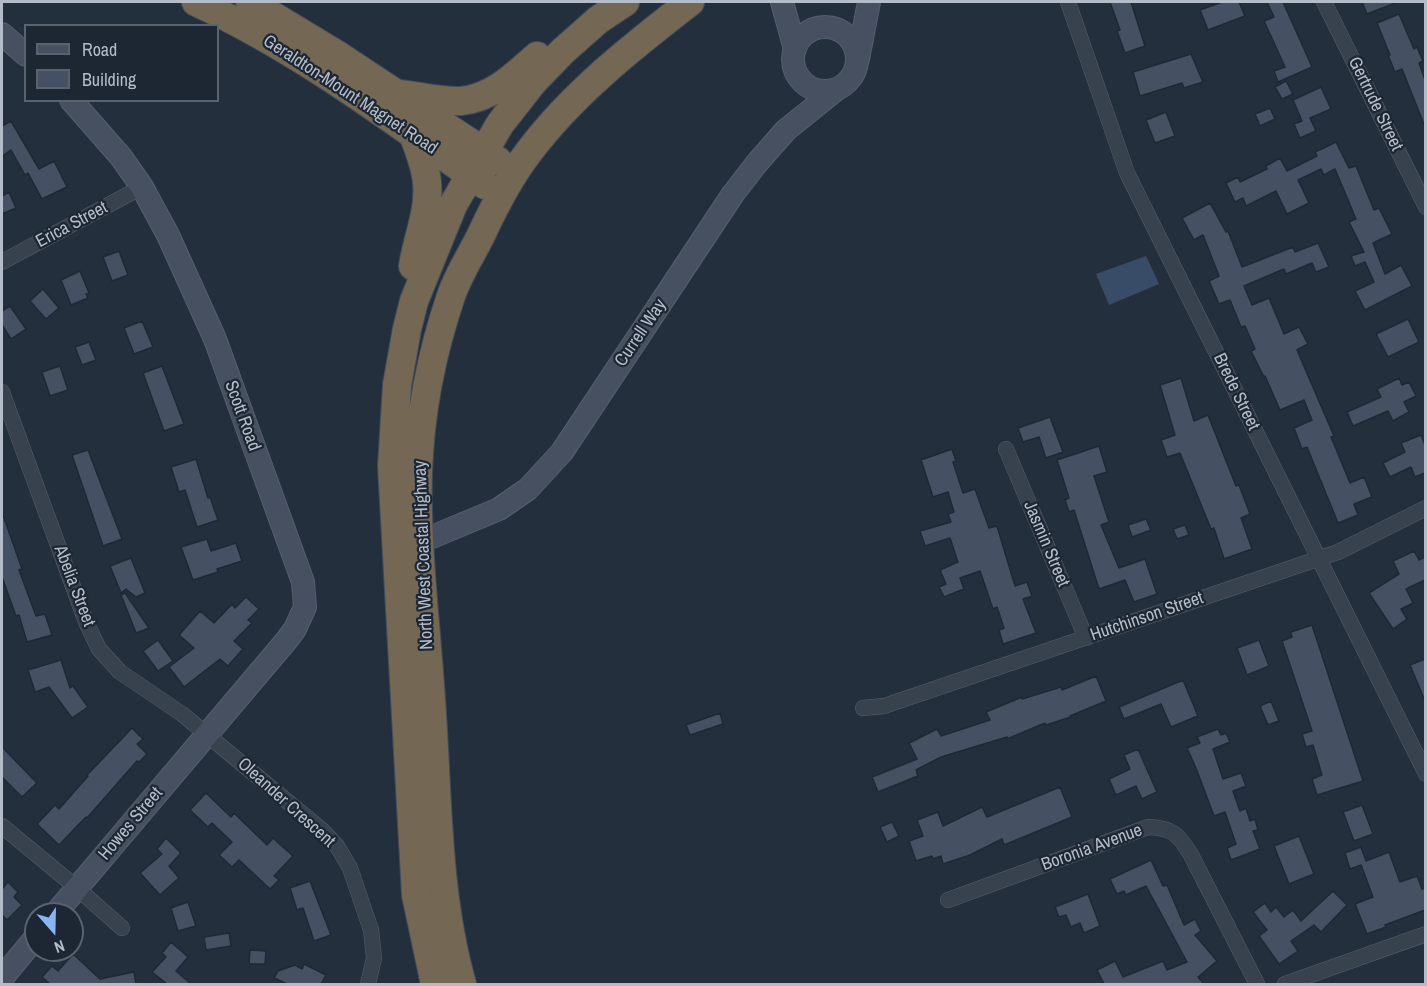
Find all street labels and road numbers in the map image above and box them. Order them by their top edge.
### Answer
street label: Geraldton-Mount Magnet Road [259,31,441,159]
street label: Gertrude Street [1343,54,1407,154]
street label: Erica Street [33,197,111,253]
street label: Currell Way [611,295,671,371]
street label: Brede Street [1208,350,1264,434]
street label: Scott Road [219,378,265,454]
street label: North West Coastal Highway [410,460,438,650]
street label: Jasmin Street [1018,498,1074,590]
street label: Abelia Street [49,542,99,630]
street label: Hutchinson Street [1088,588,1206,646]
street label: Oleander Crescent [233,754,339,852]
street label: Howes Street [94,783,168,865]
street label: Boronia Avenue [1039,820,1145,876]

